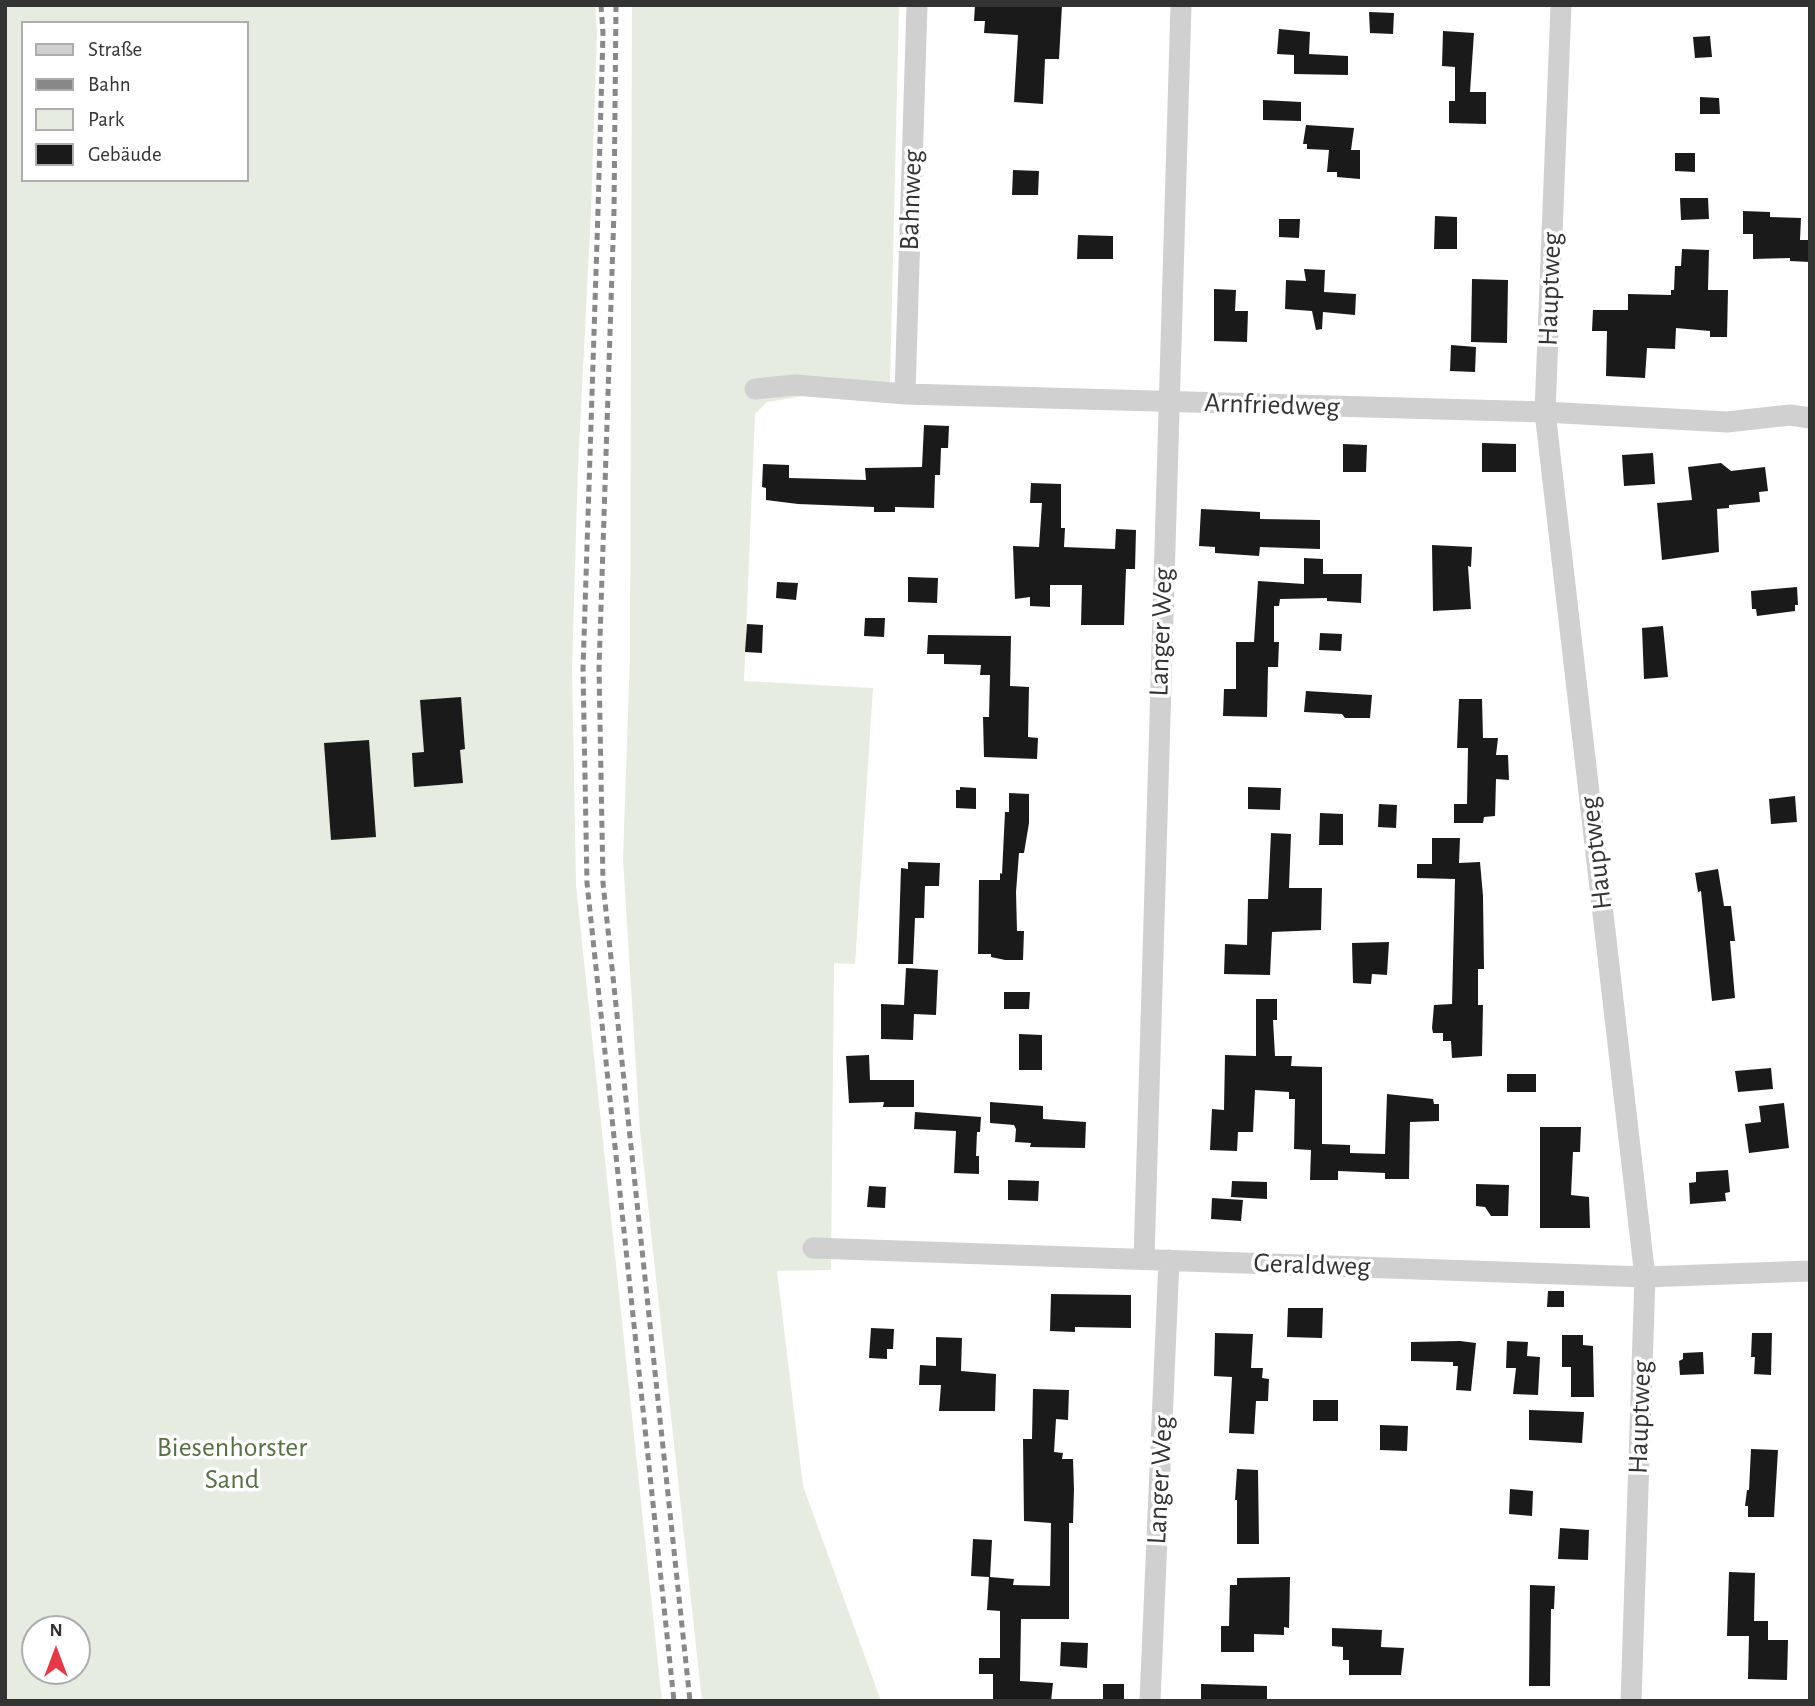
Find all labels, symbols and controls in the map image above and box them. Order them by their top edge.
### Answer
legend [21,21,248,182]
text: Straße [88,39,142,60]
text: Bahn [88,74,131,95]
text: Park [88,109,124,130]
text: Gebäude [88,144,162,165]
street label: Bahnweg [892,149,930,251]
street label: Hauptweg [1531,232,1569,346]
street label: Arnfriedweg [1204,386,1340,424]
street label: Langer Weg [1142,567,1180,697]
street label: Hauptweg [1572,795,1620,911]
street label: Geraldweg [1253,1246,1371,1284]
street label: Hauptweg [1621,1360,1659,1474]
street label: Langer Weg [1140,1415,1180,1545]
park label: Biesenhorster Sand [157,1431,307,1497]
north arrow [21,1615,91,1685]
text: N [49,1621,63,1640]

